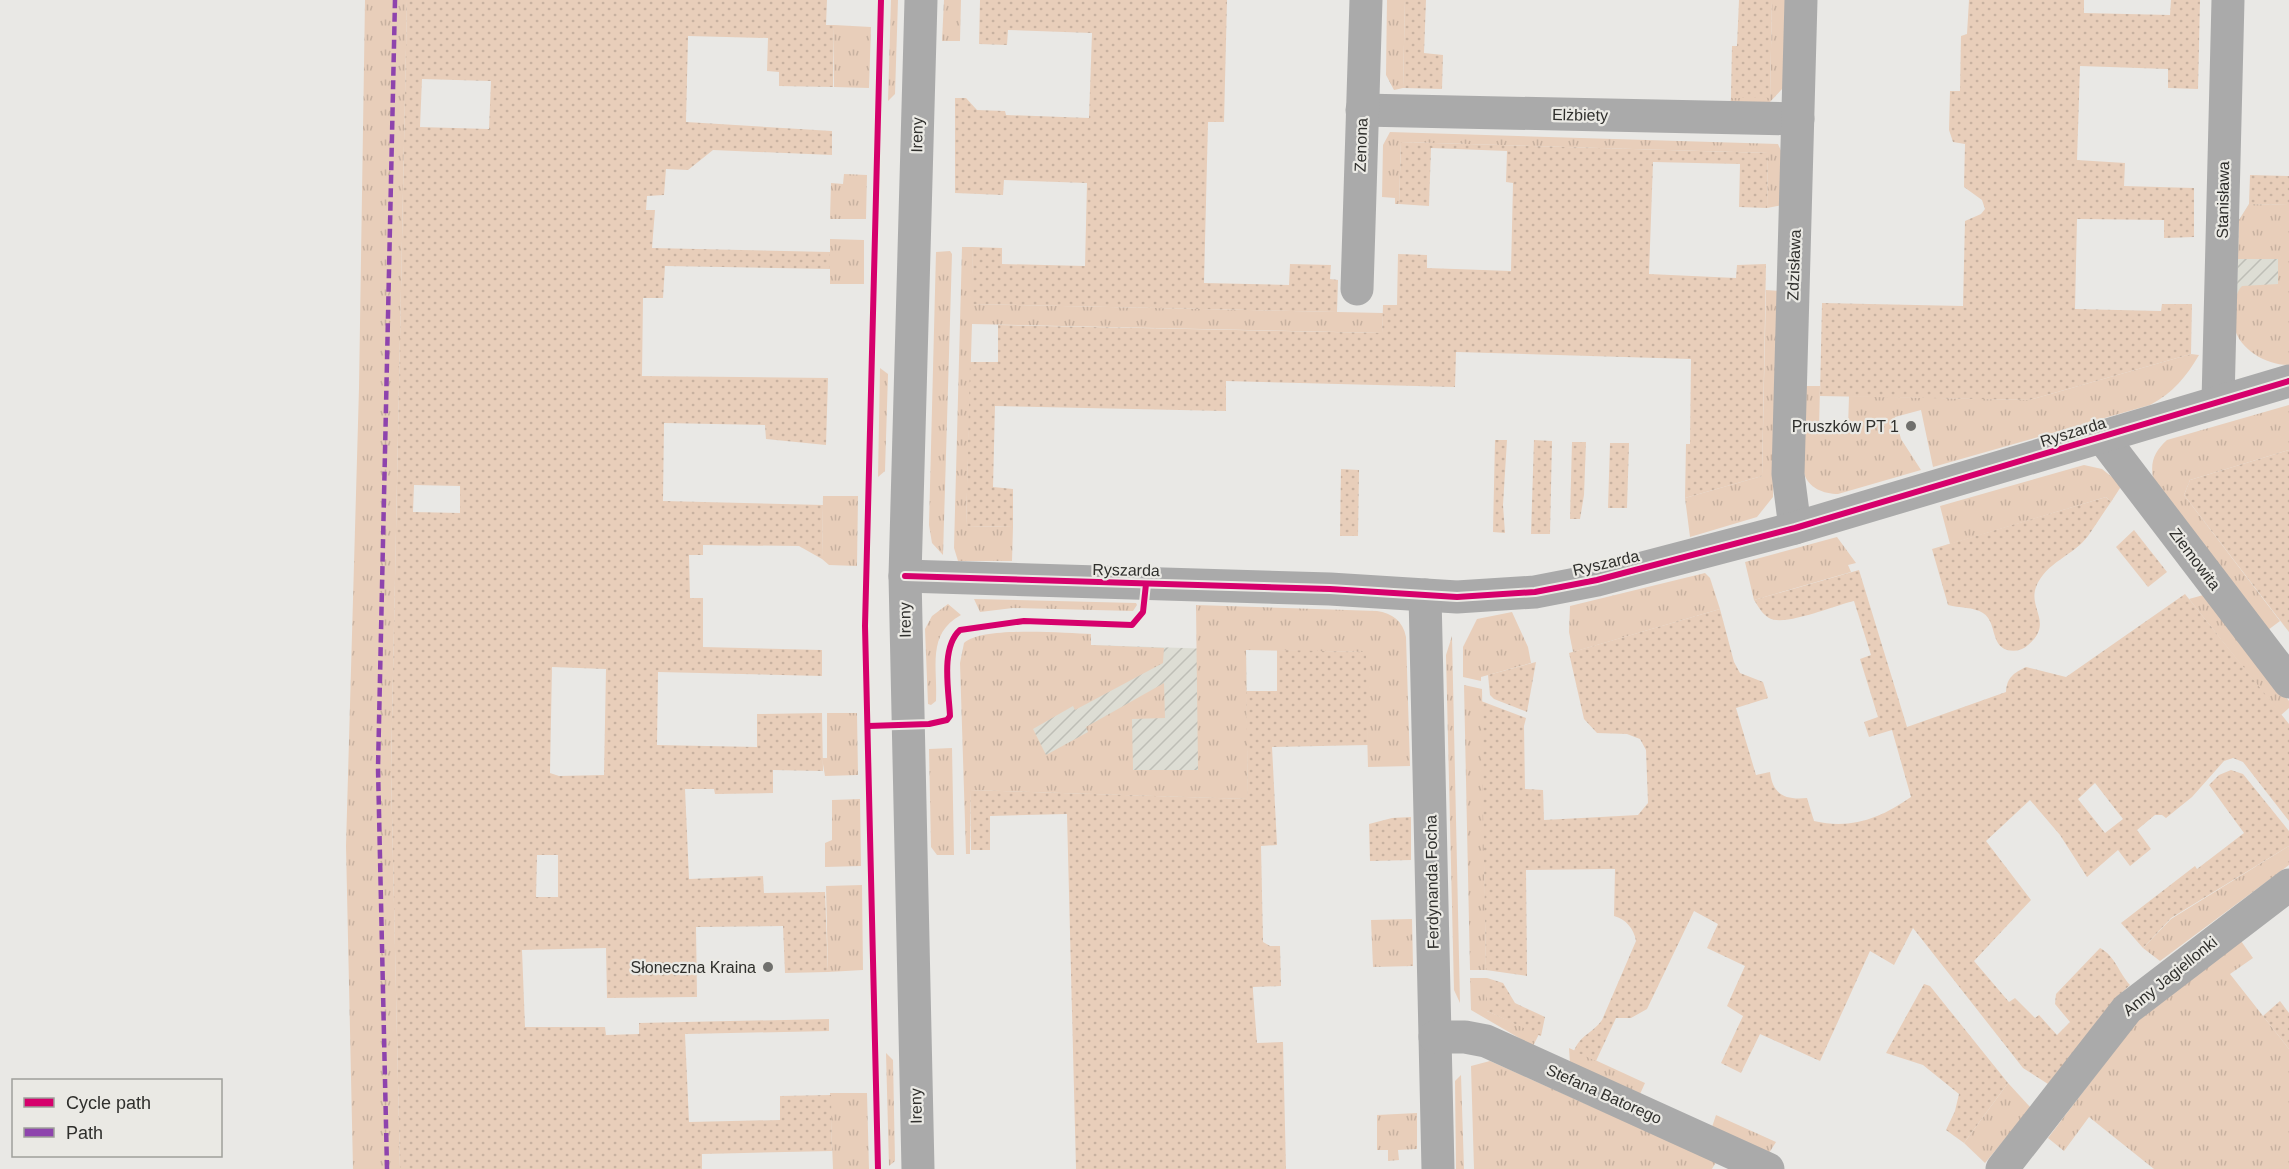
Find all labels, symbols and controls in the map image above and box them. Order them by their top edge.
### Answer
street label: Elżbiety [1552,106,1608,124]
street label: Ireny [908,117,926,153]
street label: Zenona [1352,117,1370,172]
street label: Stanisława [2214,161,2232,239]
street label: Zdzisława [1784,229,1804,301]
street label: Ryszarda [2038,414,2108,450]
place label: Pruszków PT 1 [1792,418,1899,435]
marker: Pruszków PT 1 [1904,419,1918,433]
street label: Ziemowita [2166,525,2224,593]
street label: Ryszarda [1571,547,1641,579]
street label: Ryszarda [1092,561,1160,579]
street label: Ireny [896,602,914,638]
street label: Ferdynanda Focha [1422,815,1442,949]
street label: Anny Jagiellonki [2120,933,2220,1019]
place label: Słoneczna Kraina [631,959,756,976]
marker: Słoneczna Kraina [761,960,775,974]
street label: Stefana Batorego [1544,1061,1664,1127]
legend [12,1079,222,1157]
street label: Ireny [907,1088,925,1124]
text: Cycle path [66,1093,151,1113]
text: Path [66,1123,103,1143]

